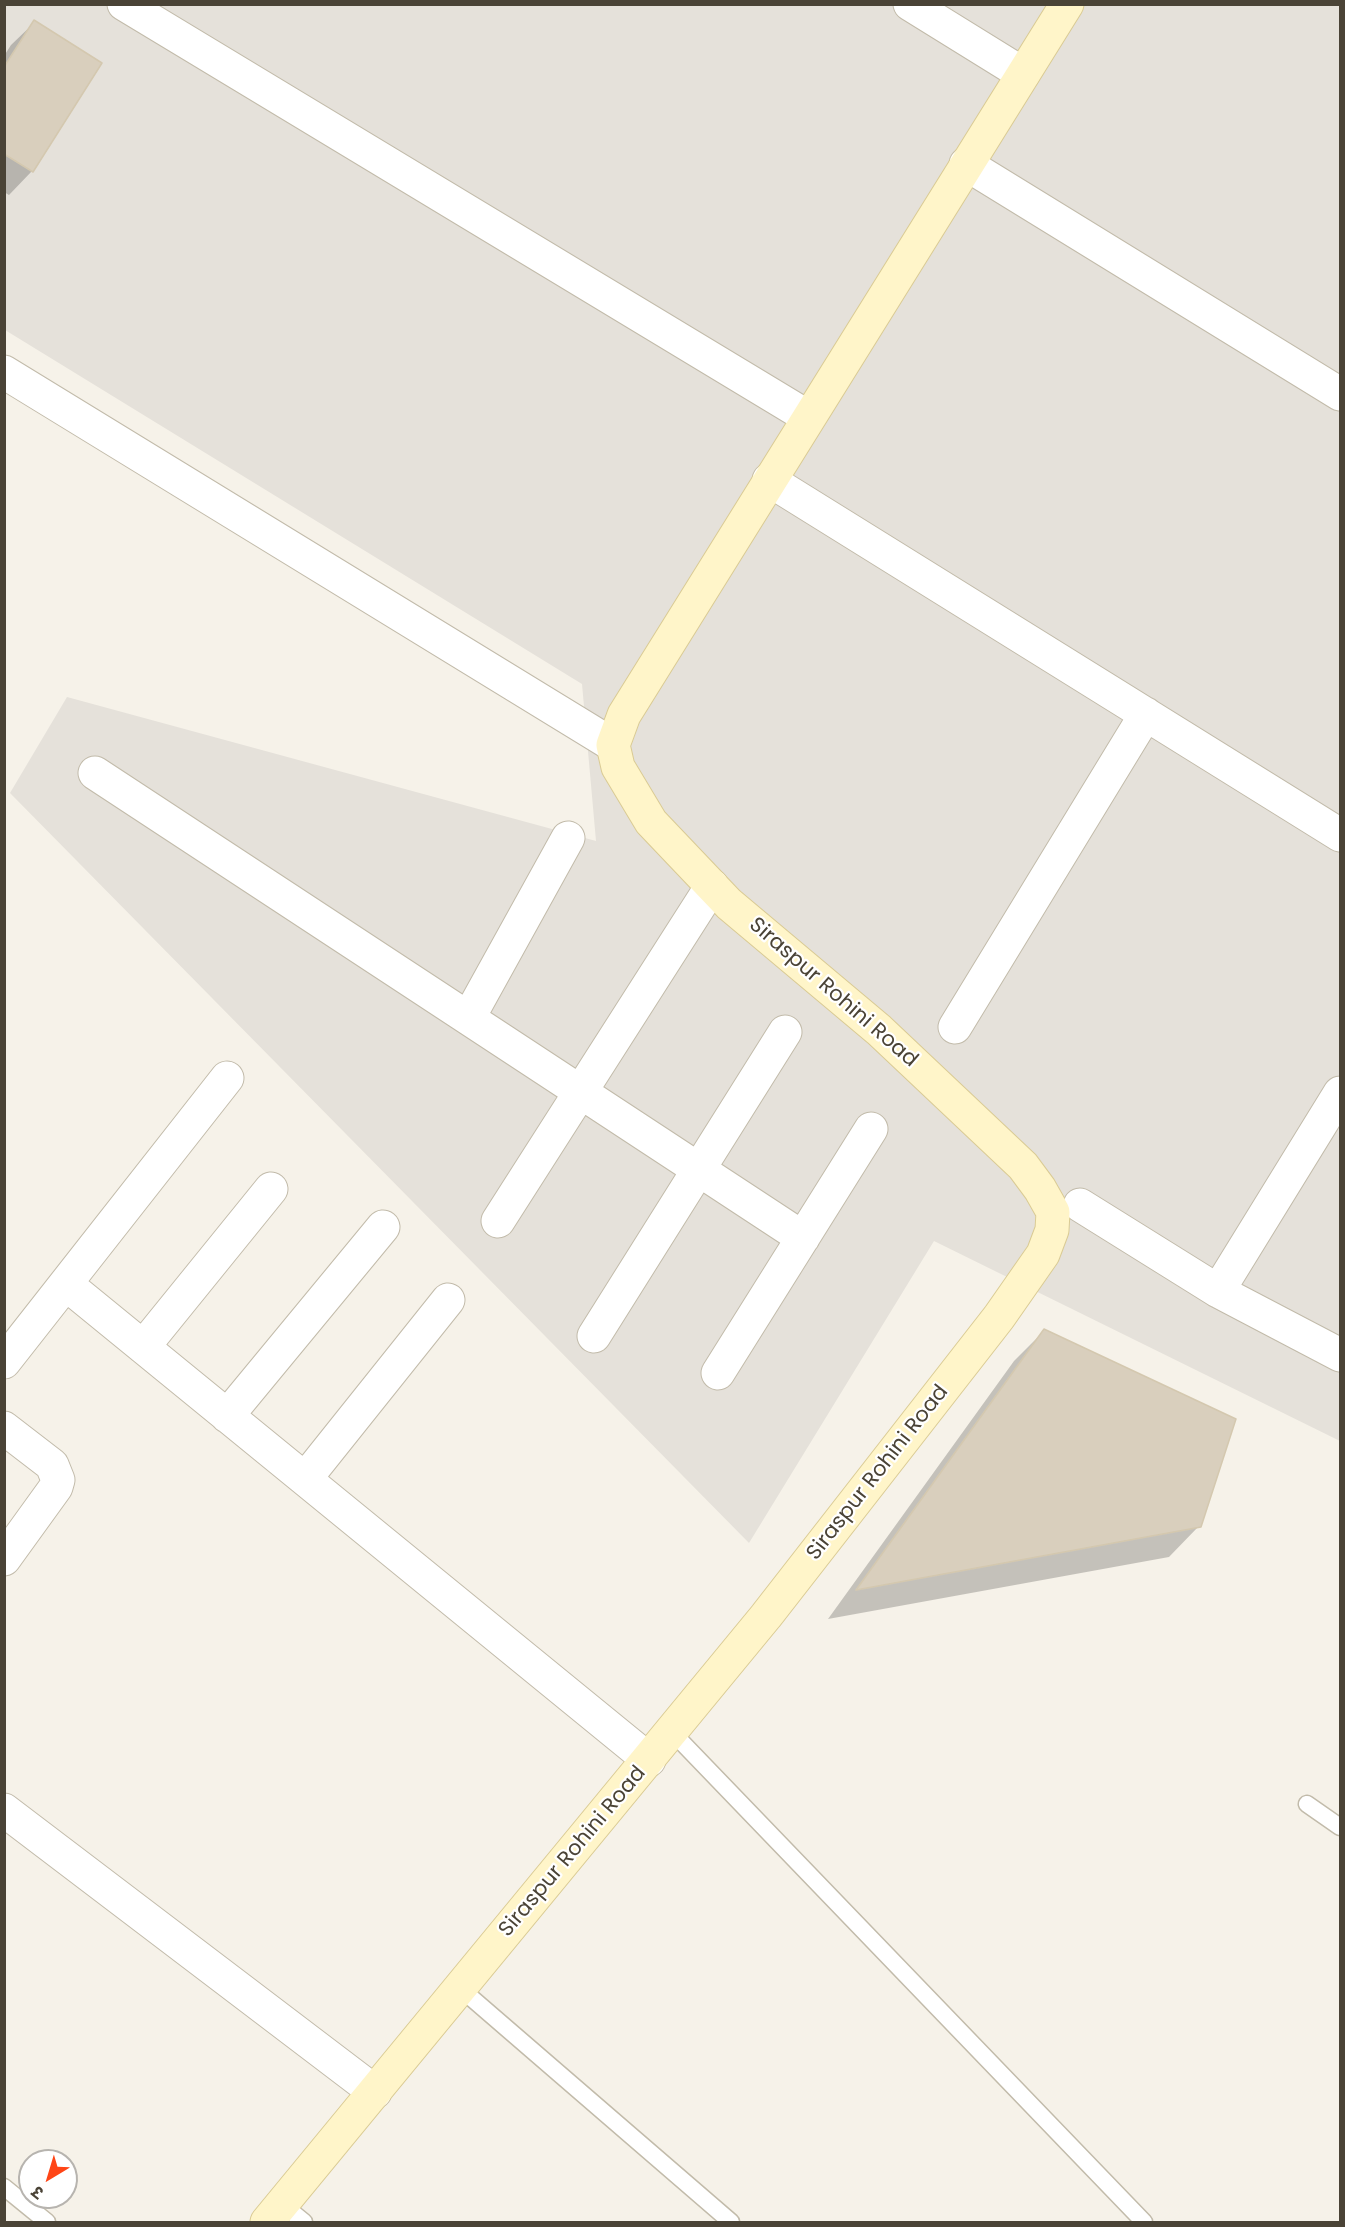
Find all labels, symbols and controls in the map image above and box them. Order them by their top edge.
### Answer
street label: Siraspur Rohini Road [744,913,922,1073]
street label: Siraspur Rohini Road [802,1380,954,1566]
street label: Siraspur Rohini Road [494,1761,652,1943]
north arrow [18,2149,78,2209]
text: उ [27,2180,48,2204]

